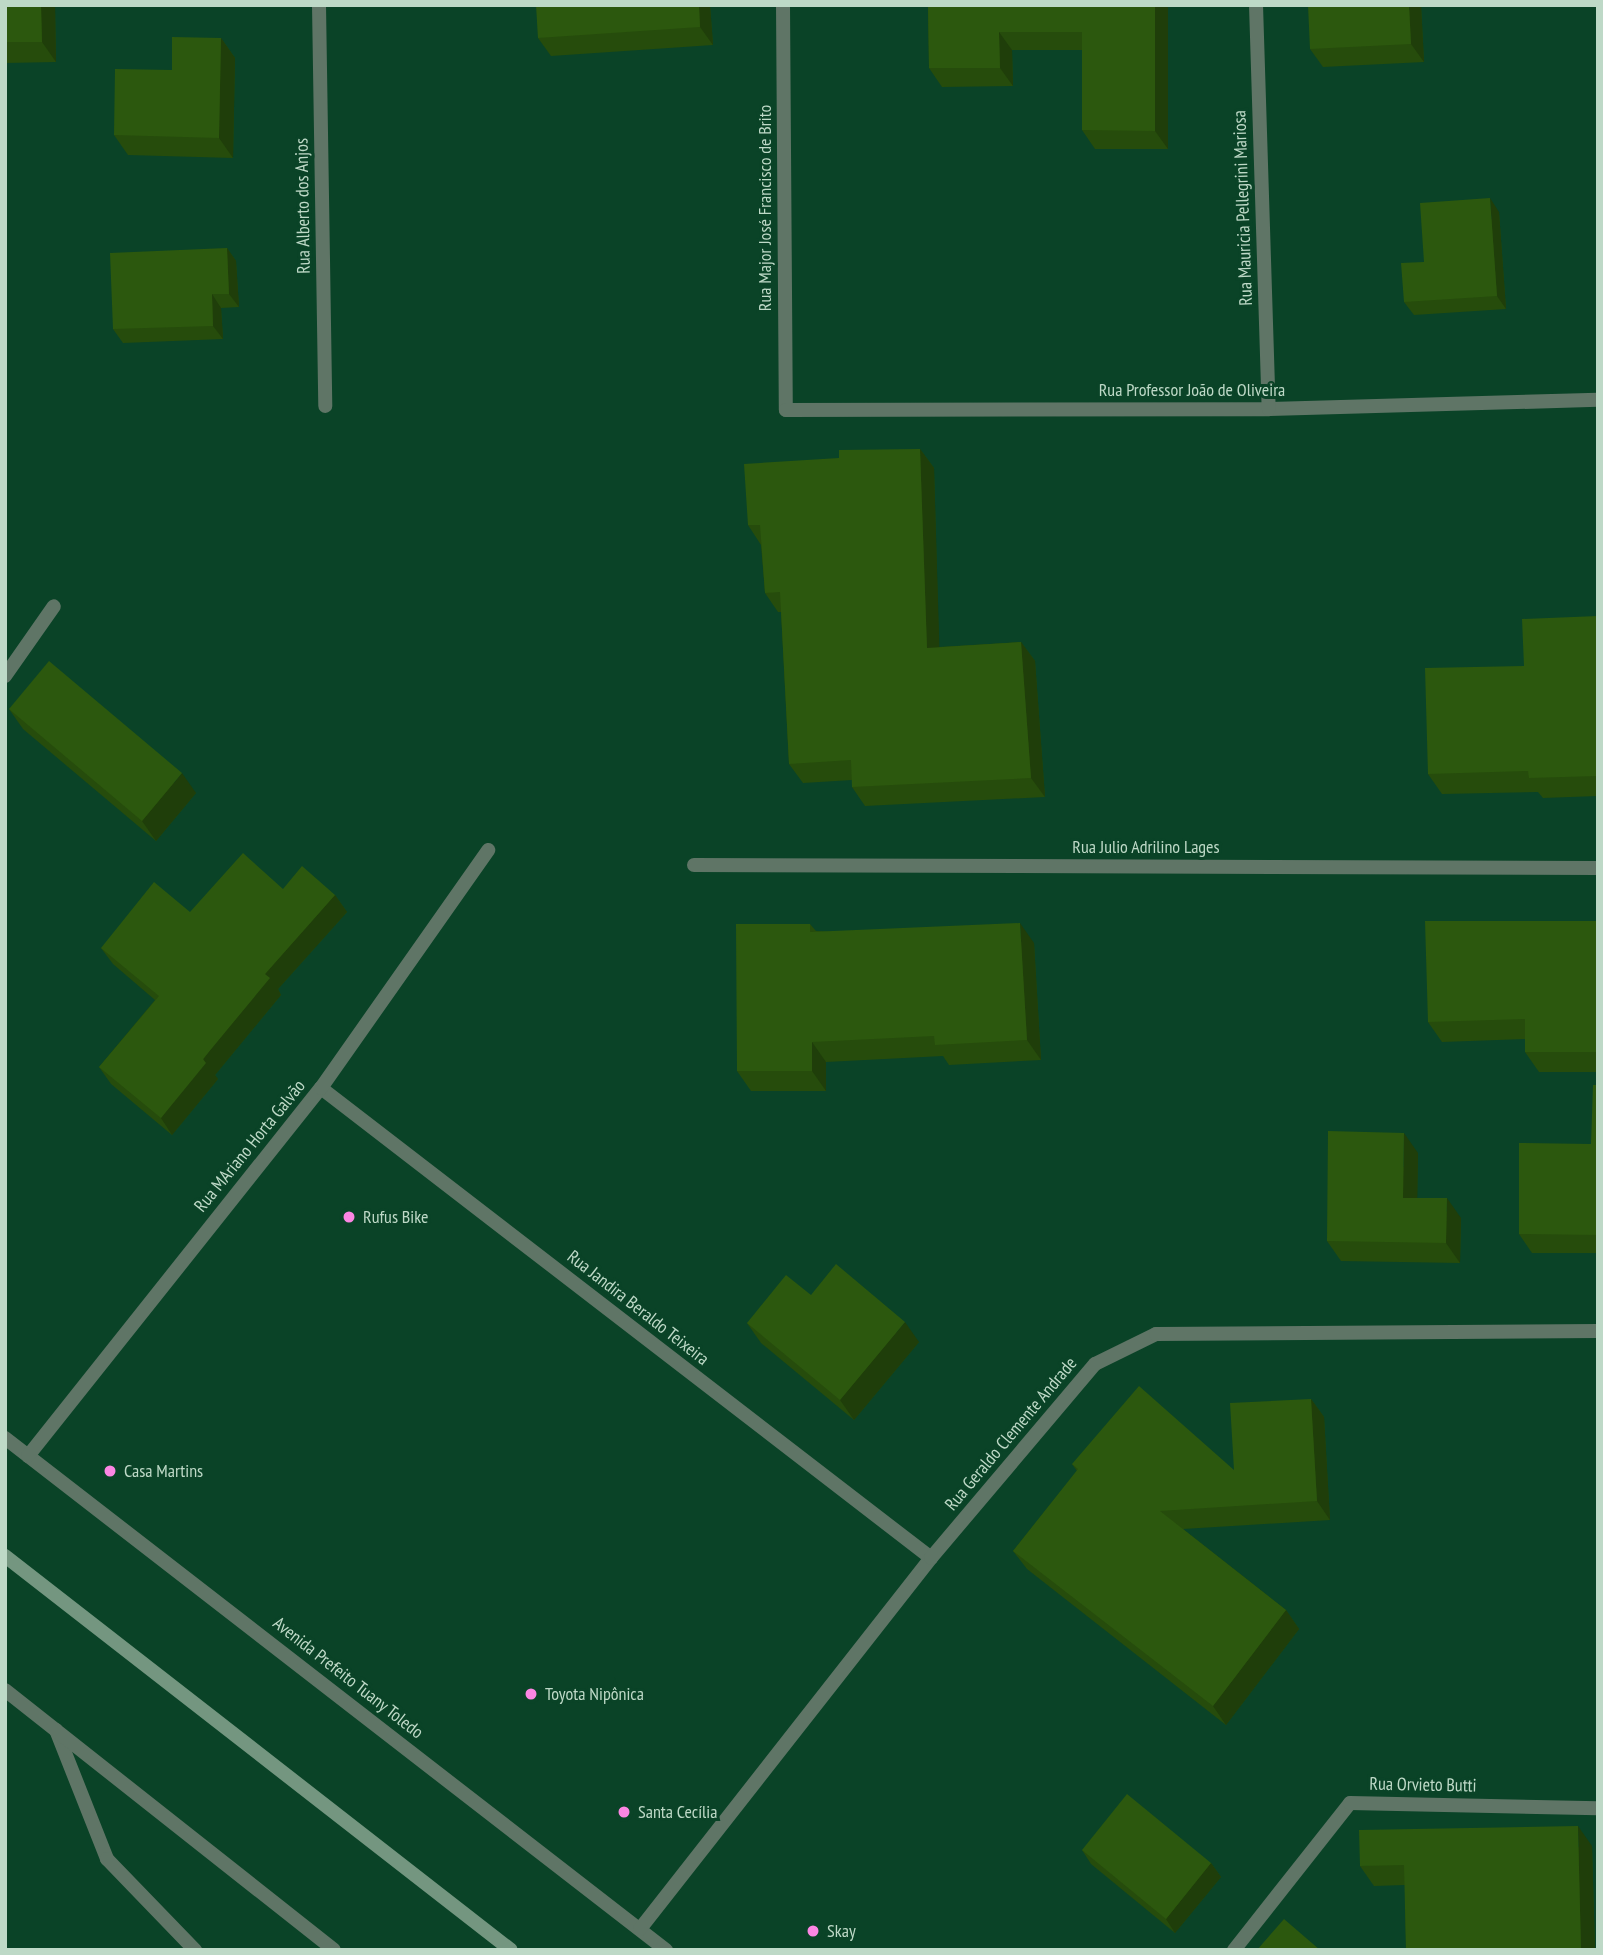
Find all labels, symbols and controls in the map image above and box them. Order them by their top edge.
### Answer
street label: Rua Major José Francisco de Brito [754,105,776,311]
street label: Rua Mauricia Pellegrini Mariosa [1229,110,1257,306]
street label: Rua Alberto dos Anjos [291,137,315,275]
street label: Rua Professor João de Oliveira [1099,379,1285,401]
street label: Rua Julio Adrilino Lages [1072,836,1220,858]
street label: Rua MAriano Horta Galvão [190,1075,310,1217]
place label: Rufus Bike [363,1206,428,1228]
marker: Rufus Bike [341,1209,357,1225]
street label: Rua Jandira Beraldo Teixeira [563,1246,713,1370]
street label: Rua Geraldo Clemente Andrade [940,1353,1082,1515]
place label: Casa Martins [124,1460,203,1482]
marker: Casa Martins [102,1463,118,1479]
street label: Avenida Prefeito Tuany Toledo [268,1612,428,1744]
place label: Toyota Nipônica [545,1683,644,1705]
marker: Toyota Nipônica [523,1686,539,1702]
street label: Rua Orvieto Butti [1369,1773,1477,1797]
place label: Santa Cecília [638,1801,717,1823]
marker: Santa Cecília [616,1804,632,1820]
place label: Skay [827,1920,856,1942]
marker: Skay [805,1923,821,1939]

